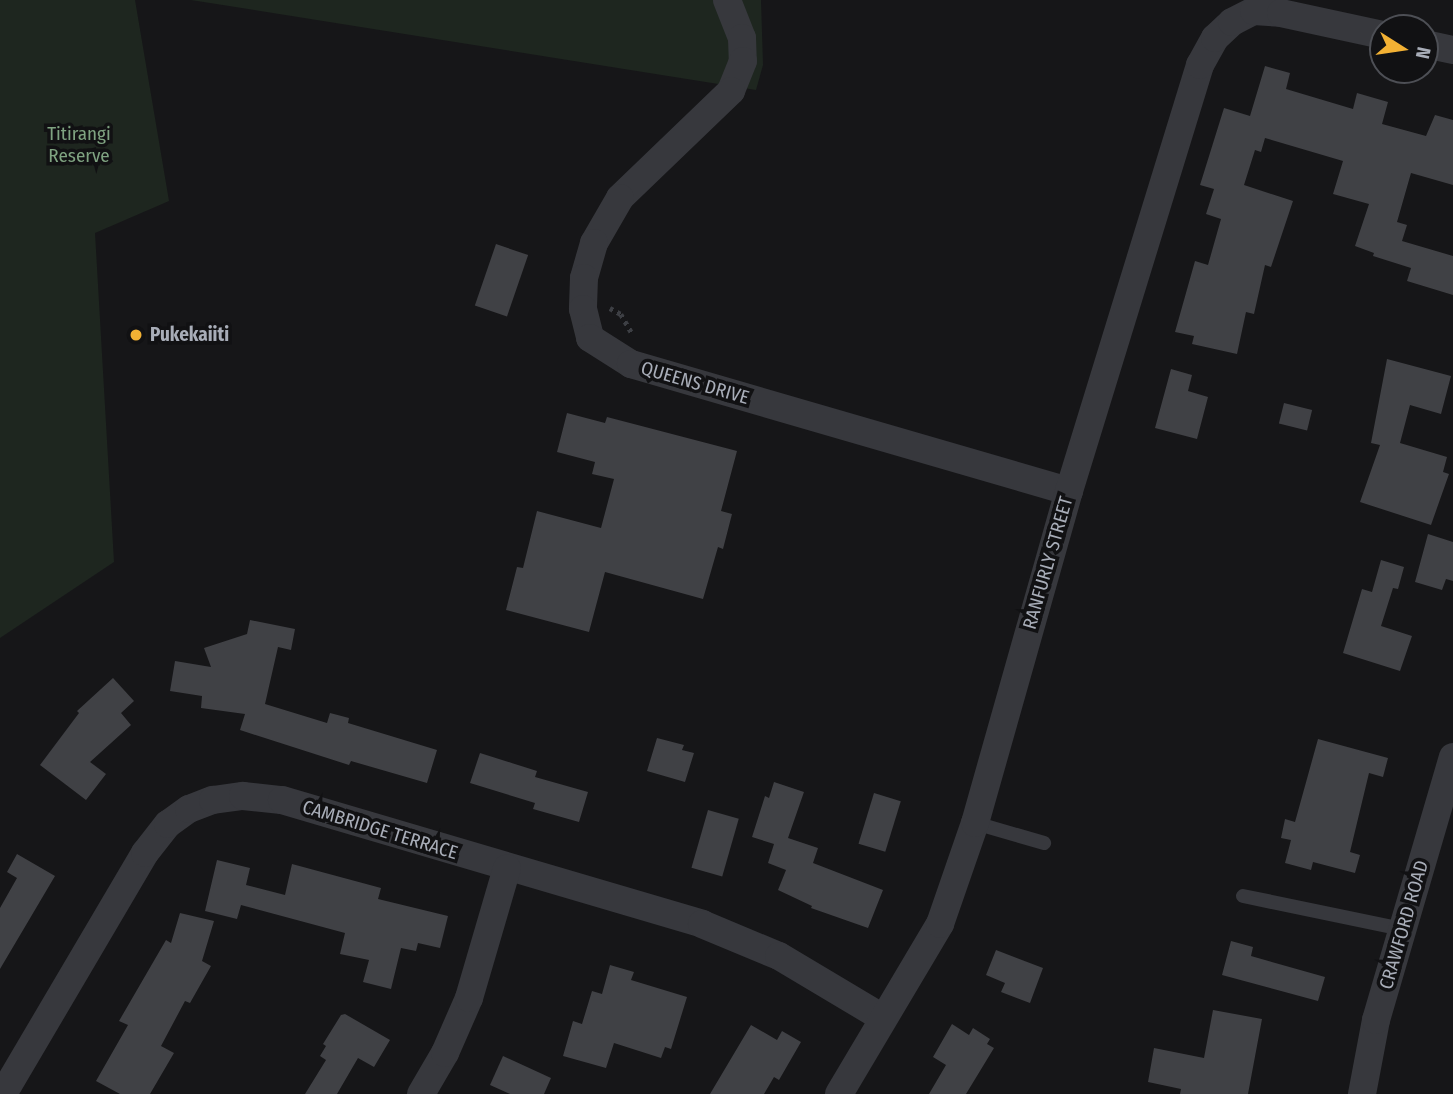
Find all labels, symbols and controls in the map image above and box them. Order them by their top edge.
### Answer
north arrow [1369,14,1439,84]
text: N [1411,45,1436,61]
park label: Titirangi Reserve [47,123,111,167]
place label: Pukekaiiti [150,324,229,346]
marker: Pukekaiiti [128,327,144,343]
street label: QUEENS DRIVE [638,357,752,409]
street label: RANFURLY STREET [1018,494,1078,632]
street label: CAMBRIDGE TERRACE [300,796,460,864]
street label: CRAWFORD ROAD [1375,858,1433,992]

